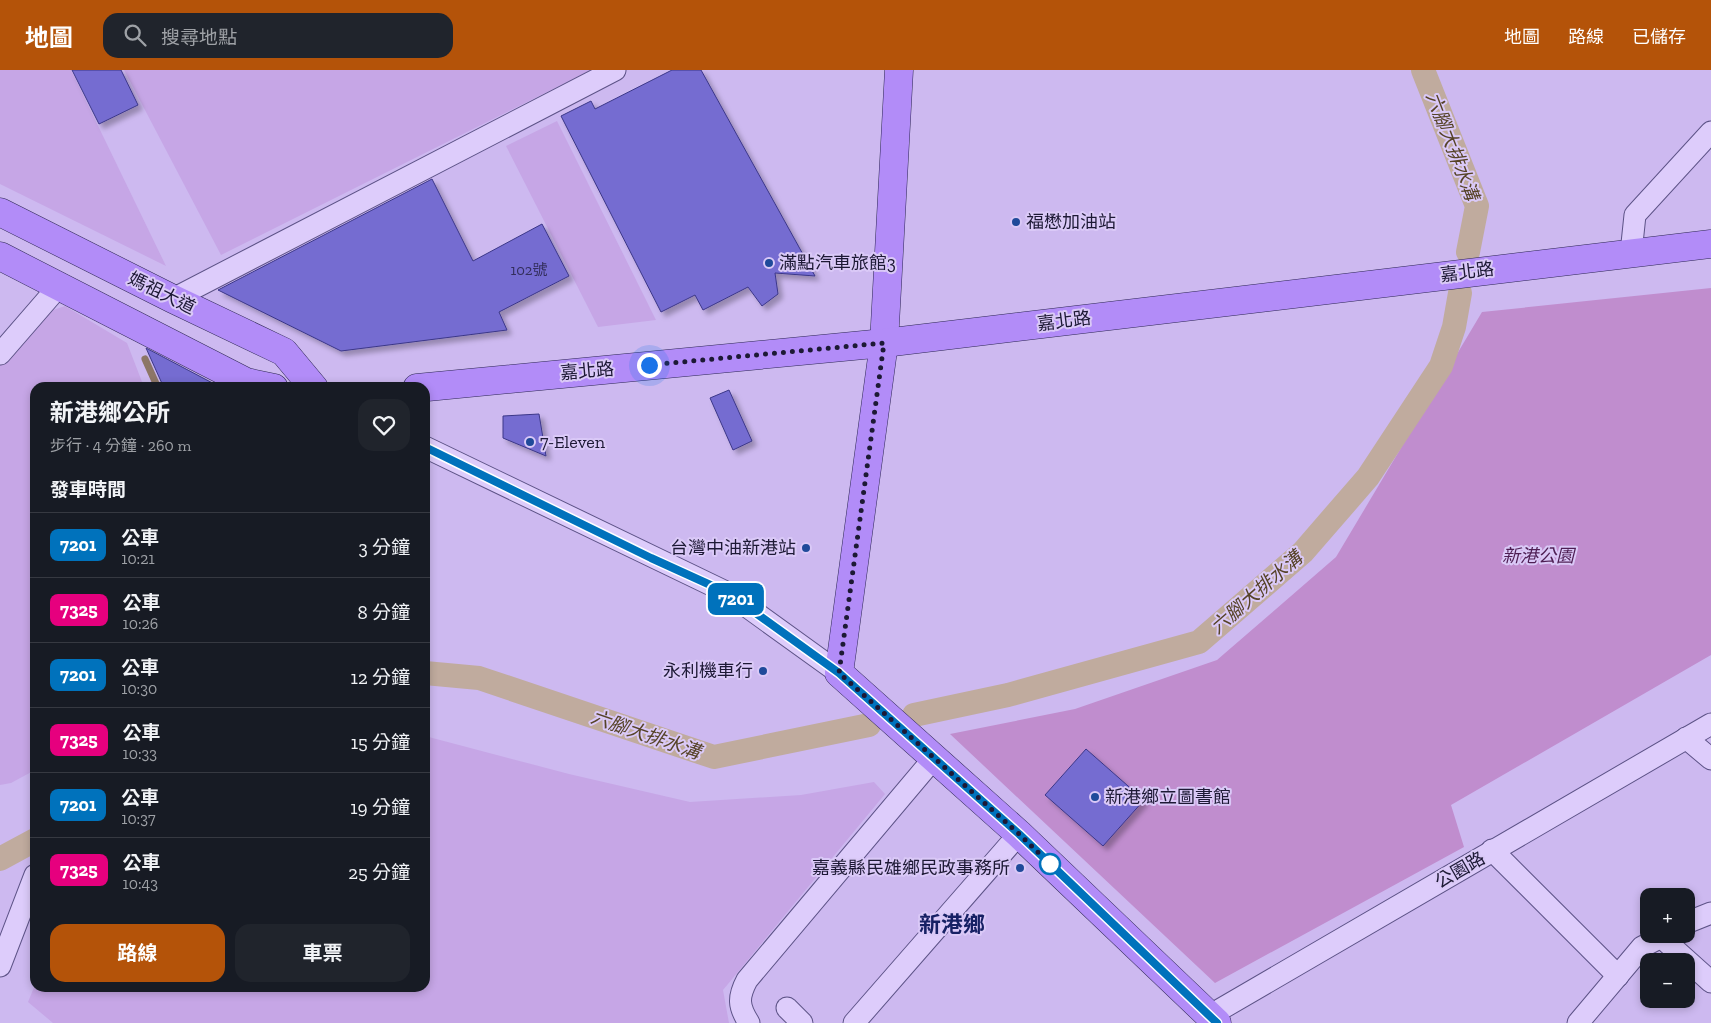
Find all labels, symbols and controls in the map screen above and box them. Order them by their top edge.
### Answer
search box [103,13,453,58]
icon: search [121,21,149,49]
text: 地圖 [25,23,73,52]
text: 搜尋地點 [161,26,237,49]
text: 地圖 [1504,26,1540,48]
text: 路線 [1568,26,1604,48]
text: 已儲存 [1632,26,1686,48]
water label: 六腳大排水溝 [1421,89,1485,206]
place label: 福懋加油站 [1026,211,1116,233]
marker: 福懋加油站 [1010,216,1022,228]
place label: 滿點汽車旅館3 [779,252,896,274]
marker: 滿點汽車旅館3 [763,257,775,269]
street label: 嘉北路 [1439,258,1495,286]
house number: 102號 [510,261,548,279]
street label: 媽祖大道 [125,267,199,319]
street label: 嘉北路 [1036,307,1092,335]
your location [637,353,662,378]
street label: 嘉北路 [559,358,615,384]
text: 新港鄉公所 [50,398,170,427]
button: heart [358,399,410,451]
place label: 7-Eleven [540,431,606,453]
text: 步行 · 4 分鐘 · 260 m [50,436,191,455]
marker: 7-Eleven [524,436,536,448]
text: 發車時間 [50,478,126,501]
text: 公車 [121,526,159,549]
text: 7201 [60,534,96,556]
text: 3 分鐘 [358,536,410,559]
place label: 台灣中油新港站 [670,537,796,559]
marker: 台灣中油新港站 [800,542,812,554]
water label: 六腳大排水溝 [1206,544,1309,638]
park label: 新港公園 [1502,545,1577,567]
text: 10:21 [121,549,155,568]
line badge: 7201 [701,583,771,615]
text: 7201 [718,588,754,610]
text: 公車 [123,591,161,614]
text: 7325 [60,599,98,621]
text: 8 分鐘 [357,601,410,624]
text: 10:26 [123,614,158,633]
text: 公車 [121,656,159,679]
place label: 永利機車行 [663,660,753,682]
text: 7201 [60,664,96,686]
marker: 永利機車行 [757,665,769,677]
text: 12 分鐘 [351,666,410,689]
text: 10:30 [121,679,157,698]
water label: 六腳大排水溝 [588,705,706,765]
text: 公車 [123,721,161,744]
text: 7325 [60,729,98,751]
text: 15 分鐘 [351,731,410,754]
text: 10:33 [123,744,157,763]
text: 公車 [121,786,159,809]
place label: 新港鄉立圖書館 [1105,786,1231,808]
marker: 新港鄉立圖書館 [1089,791,1101,803]
text: 7201 [60,794,96,816]
text: 19 分鐘 [350,796,410,819]
text: 10:37 [121,809,156,828]
street label: 公園路 [1431,847,1489,893]
text: 公車 [123,851,161,874]
unlabelled marker [1039,853,1061,875]
place label: 嘉義縣民雄鄉民政事務所 [812,857,1010,879]
text: 7325 [60,859,98,881]
text: 25 分鐘 [348,861,410,884]
marker: 嘉義縣民雄鄉民政事務所 [1014,862,1026,874]
text: 10:43 [123,874,158,893]
map controls [1640,888,1695,1008]
button: + [1640,888,1695,943]
district label: 新港鄉 [919,911,985,938]
button: 路線 [50,924,225,982]
button: 車票 [235,924,410,982]
button: − [1640,953,1695,1008]

